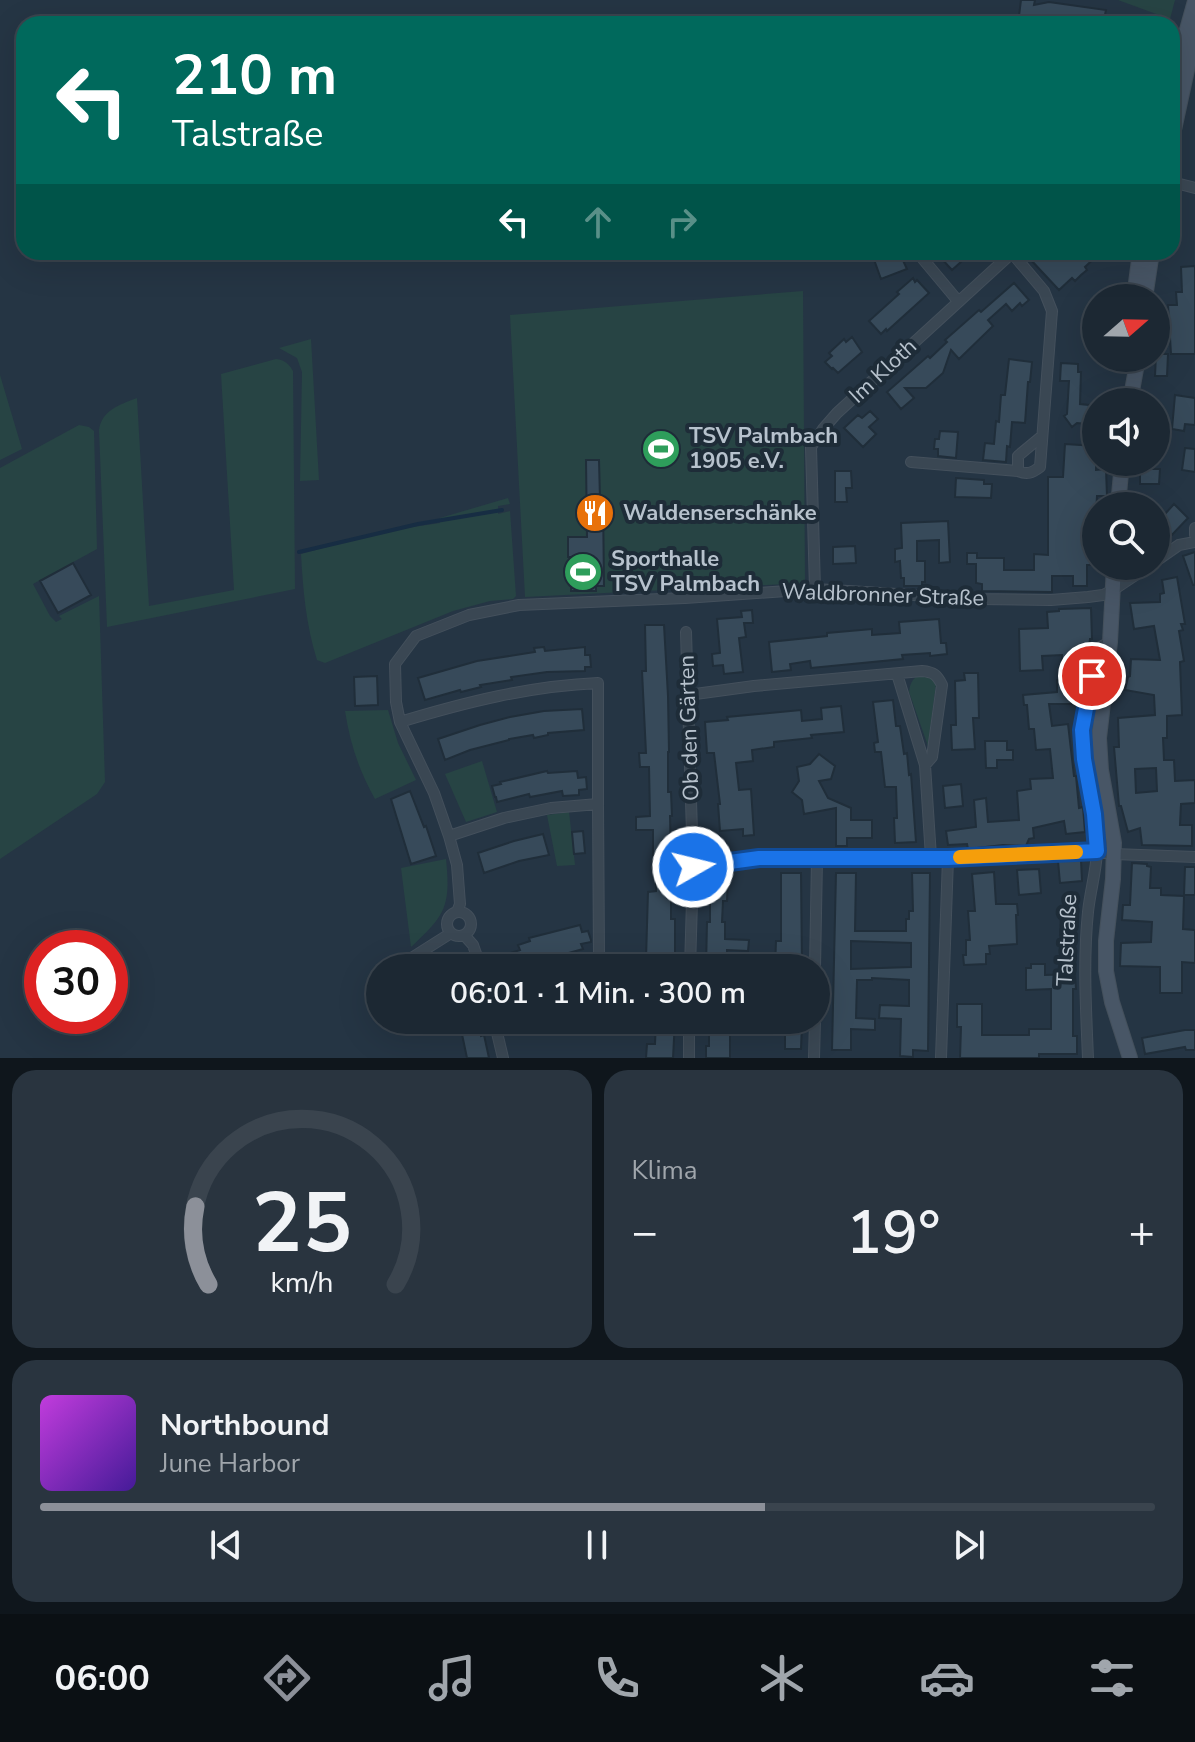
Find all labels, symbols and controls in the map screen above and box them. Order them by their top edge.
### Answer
text: 210 m [172,37,337,114]
icon: left [40,48,144,152]
text: Talstraße [172,110,323,159]
icon: left [492,200,536,244]
icon: ahead [576,200,620,244]
icon: right [660,200,704,244]
north arrow [1082,284,1170,372]
map controls [1082,284,1170,580]
street label: Im Kloth [843,332,923,410]
button: sound [1082,388,1170,476]
place label: TSV Palmbach 1905 e.V. [689,421,838,476]
sports icon: TSV Palmbach 1905 e.V. [640,428,682,470]
restaurant icon: Waldenserschänke [574,492,616,534]
button: search [1082,492,1170,580]
place label: Waldenserschänke [623,498,817,528]
place label: Sporthalle TSV Palmbach [611,544,760,599]
sports icon: Sporthalle TSV Palmbach [562,551,604,593]
street label: Waldbronner Straße [781,576,985,614]
pin [1058,642,1126,710]
icon: arrive [1070,654,1114,698]
street label: Ob den Gärten [671,655,707,801]
position arrow [651,825,735,909]
street label: Talstraße [1050,893,1084,987]
speed limit sign: 30 [24,930,128,1034]
text: 06:01 · 1 Min. · 300 m [450,973,746,1014]
text: Klima [632,1153,698,1188]
text: 25 [252,1167,352,1280]
text: 19° [846,1192,941,1274]
text: − [632,1203,658,1263]
text: + [1129,1203,1155,1263]
text: km/h [270,1263,333,1302]
text: Northbound [160,1405,330,1446]
text: June Harbor [160,1446,300,1481]
icon: previous [204,1523,248,1567]
icon: pause [575,1523,619,1567]
icon: next [947,1523,991,1567]
icon: directions [259,1650,315,1706]
icon: music [424,1650,480,1706]
icon: phone [589,1650,645,1706]
icon: climate [754,1650,810,1706]
icon: car [919,1650,975,1706]
icon: filters [1084,1650,1140,1706]
text: 06:00 [55,1654,150,1703]

